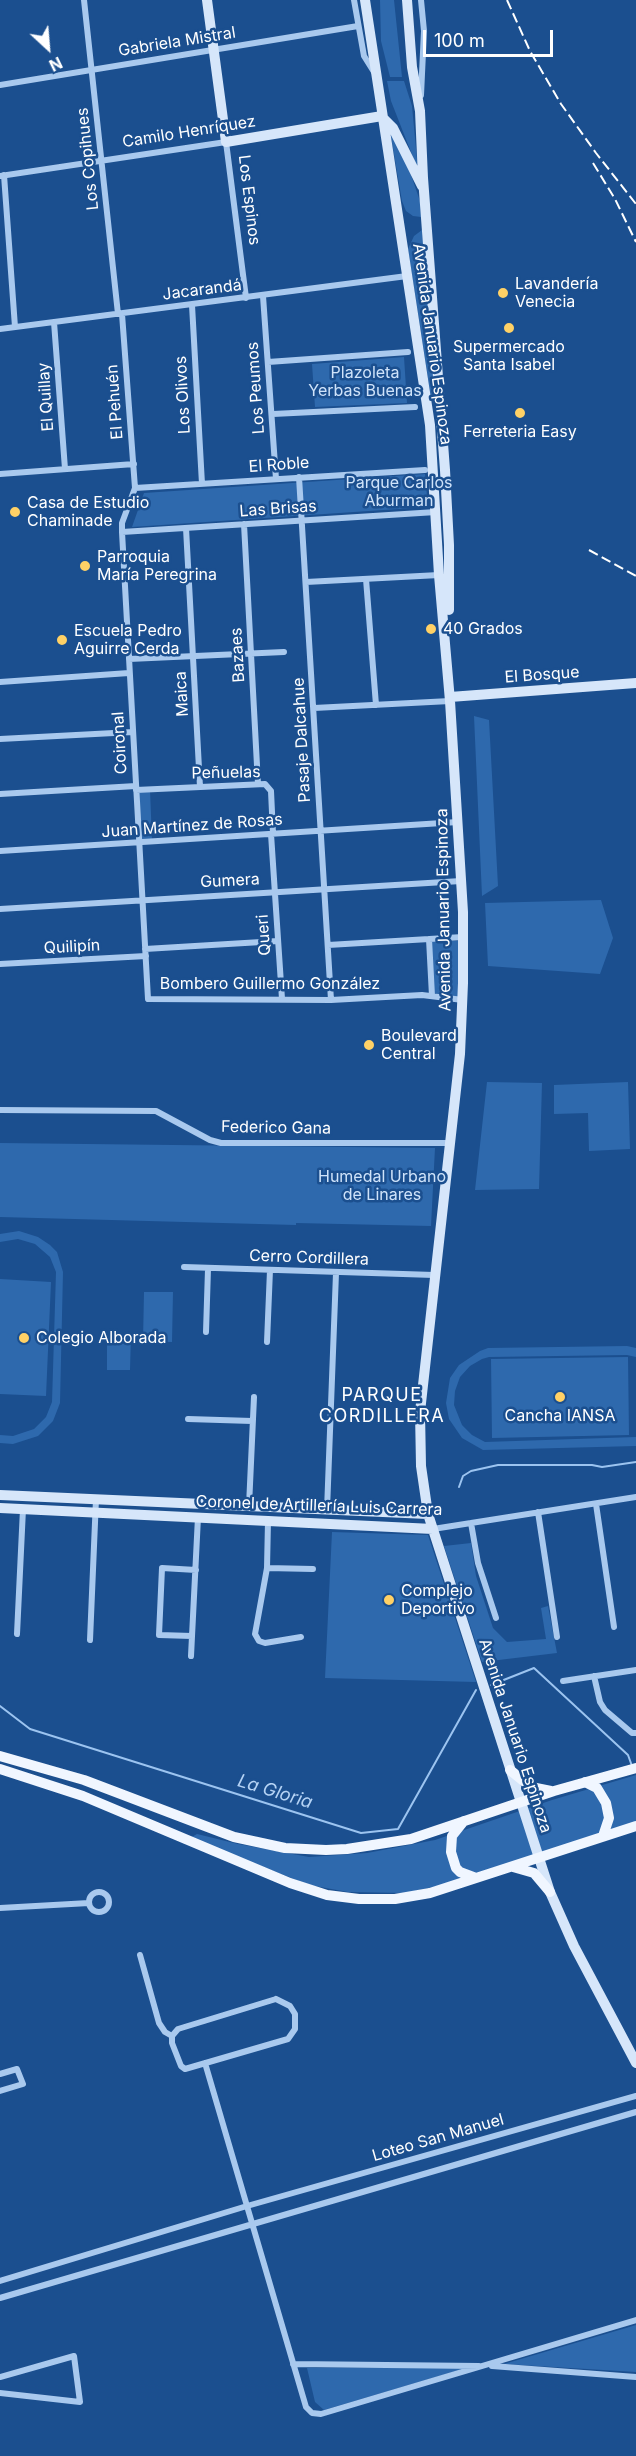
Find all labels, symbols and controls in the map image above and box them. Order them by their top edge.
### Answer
north arrow [18,18,78,78]
scale bar [426,18,556,56]
street label: Gabriela Mistral [117,23,237,61]
text: 100 m [434,30,485,51]
text: N [46,53,66,76]
street label: Los Copihues [73,107,103,211]
street label: Camilo Henríquez [121,112,257,152]
street label: Los Espinos [234,154,264,246]
street label: Avenida Januario Espinoza [408,242,456,446]
place label: Lavandería Venecia [515,274,598,312]
street label: Jacarandá [161,276,243,304]
marker: Lavandería Venecia [496,286,510,300]
marker: Supermercado Santa Isabel [502,321,516,335]
place label: Supermercado Santa Isabel [453,337,565,375]
street label: Los Peumos [243,341,269,435]
street label: Los Olivos [171,355,195,435]
street label: El Quillay [34,362,58,432]
park label: Plazoleta Yerbas Buenas [308,363,422,401]
street label: El Pehuén [103,364,127,440]
marker: Ferreteria Easy [513,406,527,420]
place label: Ferreteria Easy [463,422,577,442]
street label: El Roble [248,453,310,477]
park label: Parque Carlos Aburman [346,473,452,511]
place label: Casa de Estudio Chaminade [27,493,149,531]
street label: Las Brisas [239,497,317,521]
marker: Casa de Estudio Chaminade [8,505,22,519]
place label: Parroquia María Peregrina [97,547,217,585]
marker: Parroquia María Peregrina [78,559,92,573]
place label: 40 Grados [443,619,523,639]
place label: Escuela Pedro Aguirre Cerda [74,621,182,659]
marker: 40 Grados [424,622,438,636]
street label: Bazaes [227,627,249,683]
marker: Escuela Pedro Aguirre Cerda [55,633,69,647]
street label: El Bosque [504,663,580,687]
street label: Maica [171,671,193,717]
street label: Pasaje Dalcahue [289,677,315,803]
street label: Coironal [109,711,131,775]
street label: Peñuelas [191,763,261,783]
street label: Avenida Januario Espinoza [433,808,455,1012]
street label: Juan Martínez de Rosas [101,810,283,842]
street label: Gumera [200,870,260,892]
street label: Queri [253,914,275,956]
street label: Quilipín [43,936,101,958]
street label: Bombero Guillermo González [160,974,380,994]
place label: Boulevard Central [381,1026,457,1064]
marker: Boulevard Central [362,1038,376,1052]
street label: Federico Gana [221,1117,331,1139]
park label: Humedal Urbano de Linares [318,1167,446,1205]
street label: Cerro Cordillera [249,1246,369,1270]
place label: Colegio Alborada [36,1328,166,1348]
marker: Colegio Alborada [17,1331,31,1345]
district label: PARQUE CORDILLERA [319,1385,445,1428]
marker: Cancha IANSA [553,1390,567,1404]
place label: Cancha IANSA [505,1406,615,1426]
street label: Coronel de Artillería Luis Carrera [195,1492,443,1520]
place label: Complejo Deportivo [401,1581,475,1619]
marker: Complejo Deportivo [382,1593,396,1607]
street label: Avenida Januario Espinoza [474,1636,556,1836]
water label: La Gloria [235,1770,315,1814]
street label: Loteo San Manuel [370,2110,506,2166]

